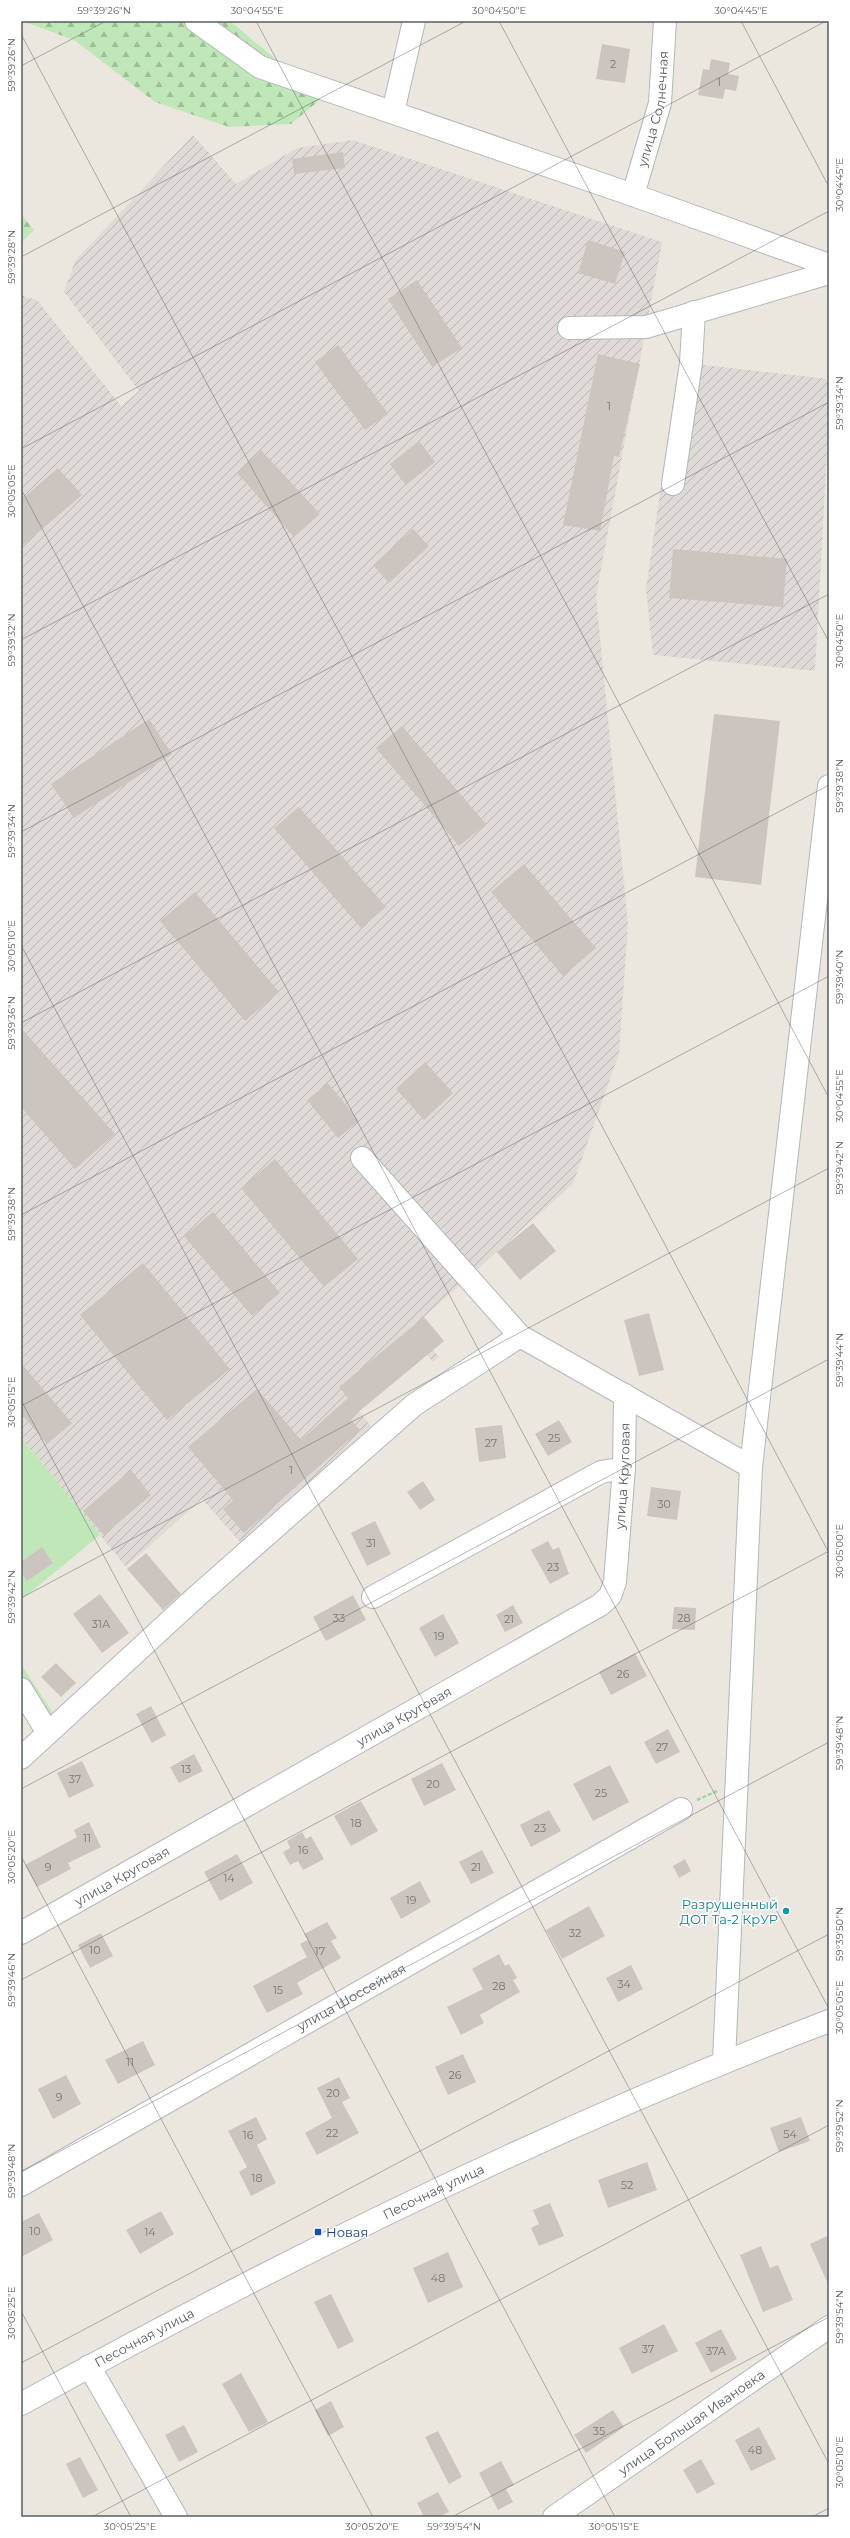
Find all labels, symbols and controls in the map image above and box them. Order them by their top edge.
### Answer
text: 59°39'26"N [77,4,131,17]
text: 30°04'55"E [230,4,284,17]
text: 30°04'50"E [472,4,526,17]
text: 30°04'45"E [714,4,768,17]
text: 59°39'26"N [5,38,18,92]
street label: улица Солнечная [633,50,671,170]
house number: 2 [610,57,616,71]
house number: 1 [717,75,721,89]
text: 30°04'45"E [833,158,846,212]
text: 59°39'28"N [5,230,18,284]
text: 59°39'34"N [833,376,846,430]
house number: 1 [607,399,611,413]
text: 30°05'05"E [5,464,18,518]
text: 59°39'32"N [5,613,18,667]
text: 30°04'50"E [833,614,846,668]
text: 59°39'38"N [833,759,846,813]
text: 59°39'34"N [5,804,18,858]
text: 30°05'10"E [5,920,18,972]
text: 59°39'40"N [833,950,846,1004]
text: 59°39'36"N [5,996,18,1050]
text: 30°04'55"E [833,1069,846,1123]
text: 59°39'42"N [833,1141,846,1195]
text: 59°39'38"N [5,1187,18,1241]
text: 59°39'44"N [833,1333,846,1387]
text: 30°05'15"E [5,1376,18,1427]
street label: улица Круговая [611,1423,633,1531]
house number: 25 [548,1431,560,1445]
house number: 27 [485,1436,497,1450]
house number: 1 [289,1463,293,1477]
house number: 30 [657,1497,671,1511]
text: 30°05'00"E [833,1523,846,1578]
house number: 31 [366,1536,376,1550]
house number: 23 [547,1560,559,1574]
text: 59°39'42"N [5,1570,18,1624]
house number: 33 [333,1611,345,1625]
house number: 28 [677,1611,691,1625]
house number: 21 [504,1612,514,1626]
house number: 31А [92,1617,111,1631]
house number: 19 [434,1629,445,1643]
house number: 26 [617,1667,630,1681]
street label: улица Круговая [353,1683,454,1750]
text: 59°39'48"N [833,1716,846,1770]
house number: 27 [656,1740,668,1754]
house number: 13 [181,1762,191,1776]
house number: 37 [69,1772,81,1786]
house number: 20 [426,1777,440,1791]
house number: 25 [595,1786,607,1800]
house number: 18 [351,1816,362,1830]
house number: 23 [534,1821,546,1835]
text: 30°05'20"E [5,1830,18,1884]
house number: 11 [83,1831,91,1845]
street label: улица Круговая [71,1843,172,1910]
house number: 16 [298,1843,309,1857]
house number: 9 [45,1860,52,1874]
house number: 21 [471,1860,481,1874]
house number: 14 [223,1871,235,1885]
house number: 19 [406,1893,417,1907]
place label: Разрушенный ДОТ Та-2 КрУР [680,1896,778,1927]
marker: Разрушенный ДОТ Та-2 КрУР [781,1906,791,1916]
text: 59°39'50"N [833,1907,846,1961]
house number: 32 [569,1926,581,1940]
house number: 10 [89,1943,101,1957]
house number: 17 [315,1944,325,1958]
text: 59°39'46"N [5,1953,18,2007]
street label: улица Шоссейная [293,1960,408,2035]
house number: 34 [617,1977,631,1991]
house number: 28 [492,1979,506,1993]
text: 30°05'05"E [833,1980,846,2034]
house number: 15 [273,1983,283,1997]
house number: 11 [126,2055,134,2069]
house number: 26 [449,2068,462,2082]
house number: 20 [326,2086,340,2100]
house number: 9 [56,2090,63,2104]
text: 59°39'52"N [833,2099,846,2153]
house number: 22 [326,2126,338,2140]
house number: 54 [783,2127,797,2141]
house number: 16 [243,2128,254,2142]
text: 59°39'48"N [5,2144,18,2198]
street label: Песочная улица [380,2160,487,2222]
house number: 18 [252,2171,263,2185]
house number: 52 [621,2178,633,2192]
house number: 10 [29,2224,41,2238]
place label: Новая [326,2224,368,2240]
house number: 14 [144,2225,156,2239]
marker: Новая [313,2227,323,2237]
house number: 48 [431,2271,445,2285]
text: 30°05'25"E [5,2286,18,2339]
text: 59°39'54"N [833,2290,846,2344]
street label: Песочная улица [92,2304,197,2370]
house number: 37 [642,2342,654,2356]
house number: 37А [706,2344,727,2358]
street label: улица Большая Ивановка [614,2366,768,2479]
house number: 35 [593,2424,605,2438]
text: 30°05'10"E [833,2436,846,2488]
house number: 48 [748,2443,762,2457]
text: 30°05'25"E [104,2520,157,2533]
text: 30°05'20"E [345,2520,399,2533]
text: 59°39'54"N [427,2520,481,2533]
text: 30°05'15"E [589,2520,640,2533]

